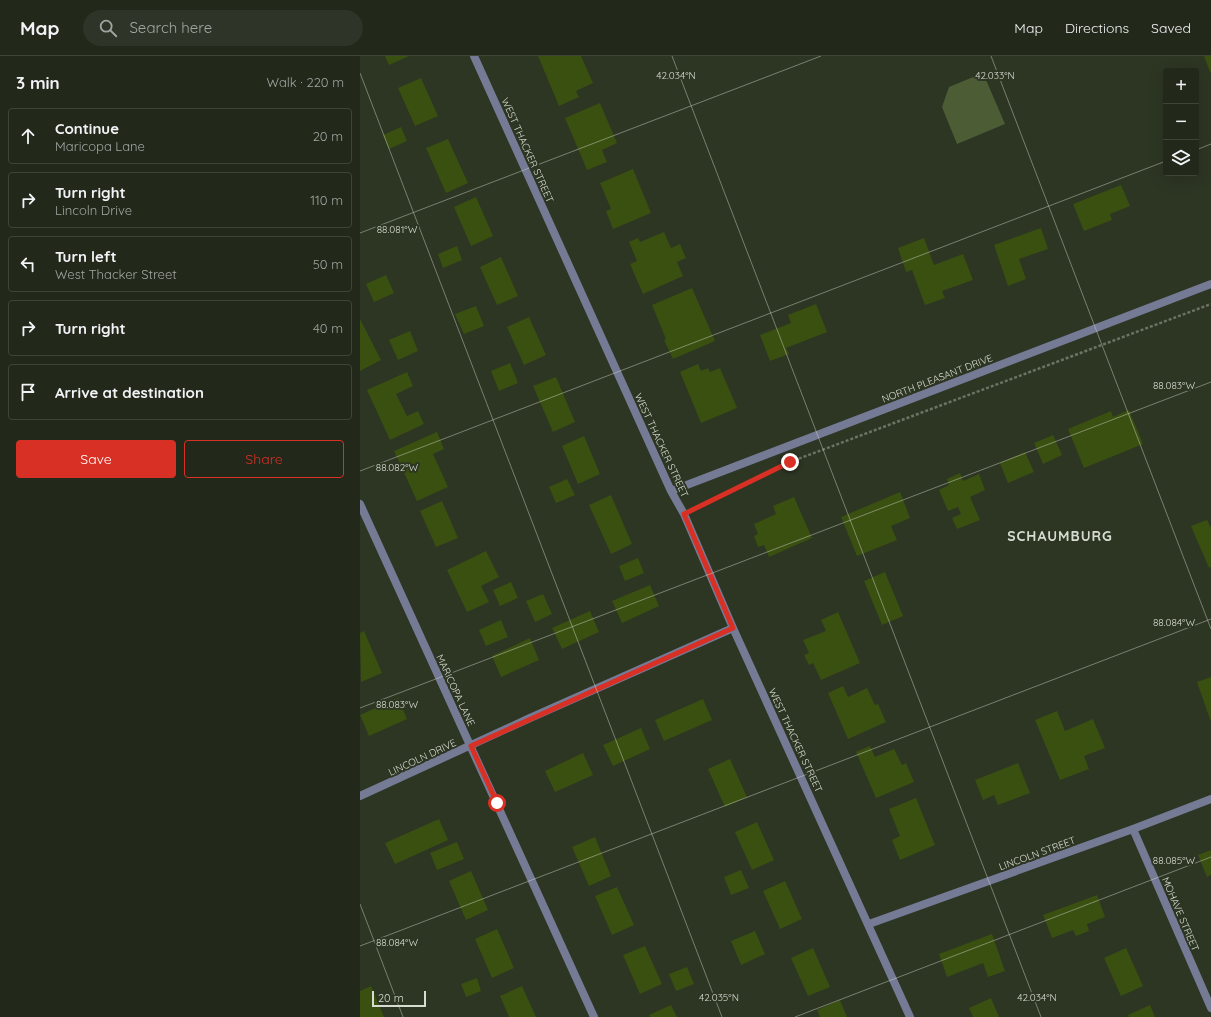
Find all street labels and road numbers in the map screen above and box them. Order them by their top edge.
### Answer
street label: WEST THACKER STREET [499,96,557,205]
street label: NORTH PLEASANT DRIVE [880,351,995,406]
street label: WEST THACKER STREET [632,391,691,499]
street label: MARICOPA LANE [433,652,478,728]
street label: WEST THACKER STREET [766,686,825,794]
street label: LINCOLN DRIVE [386,736,458,779]
street label: LINCOLN STREET [997,834,1077,873]
street label: MOHAVE STREET [1159,875,1202,953]

